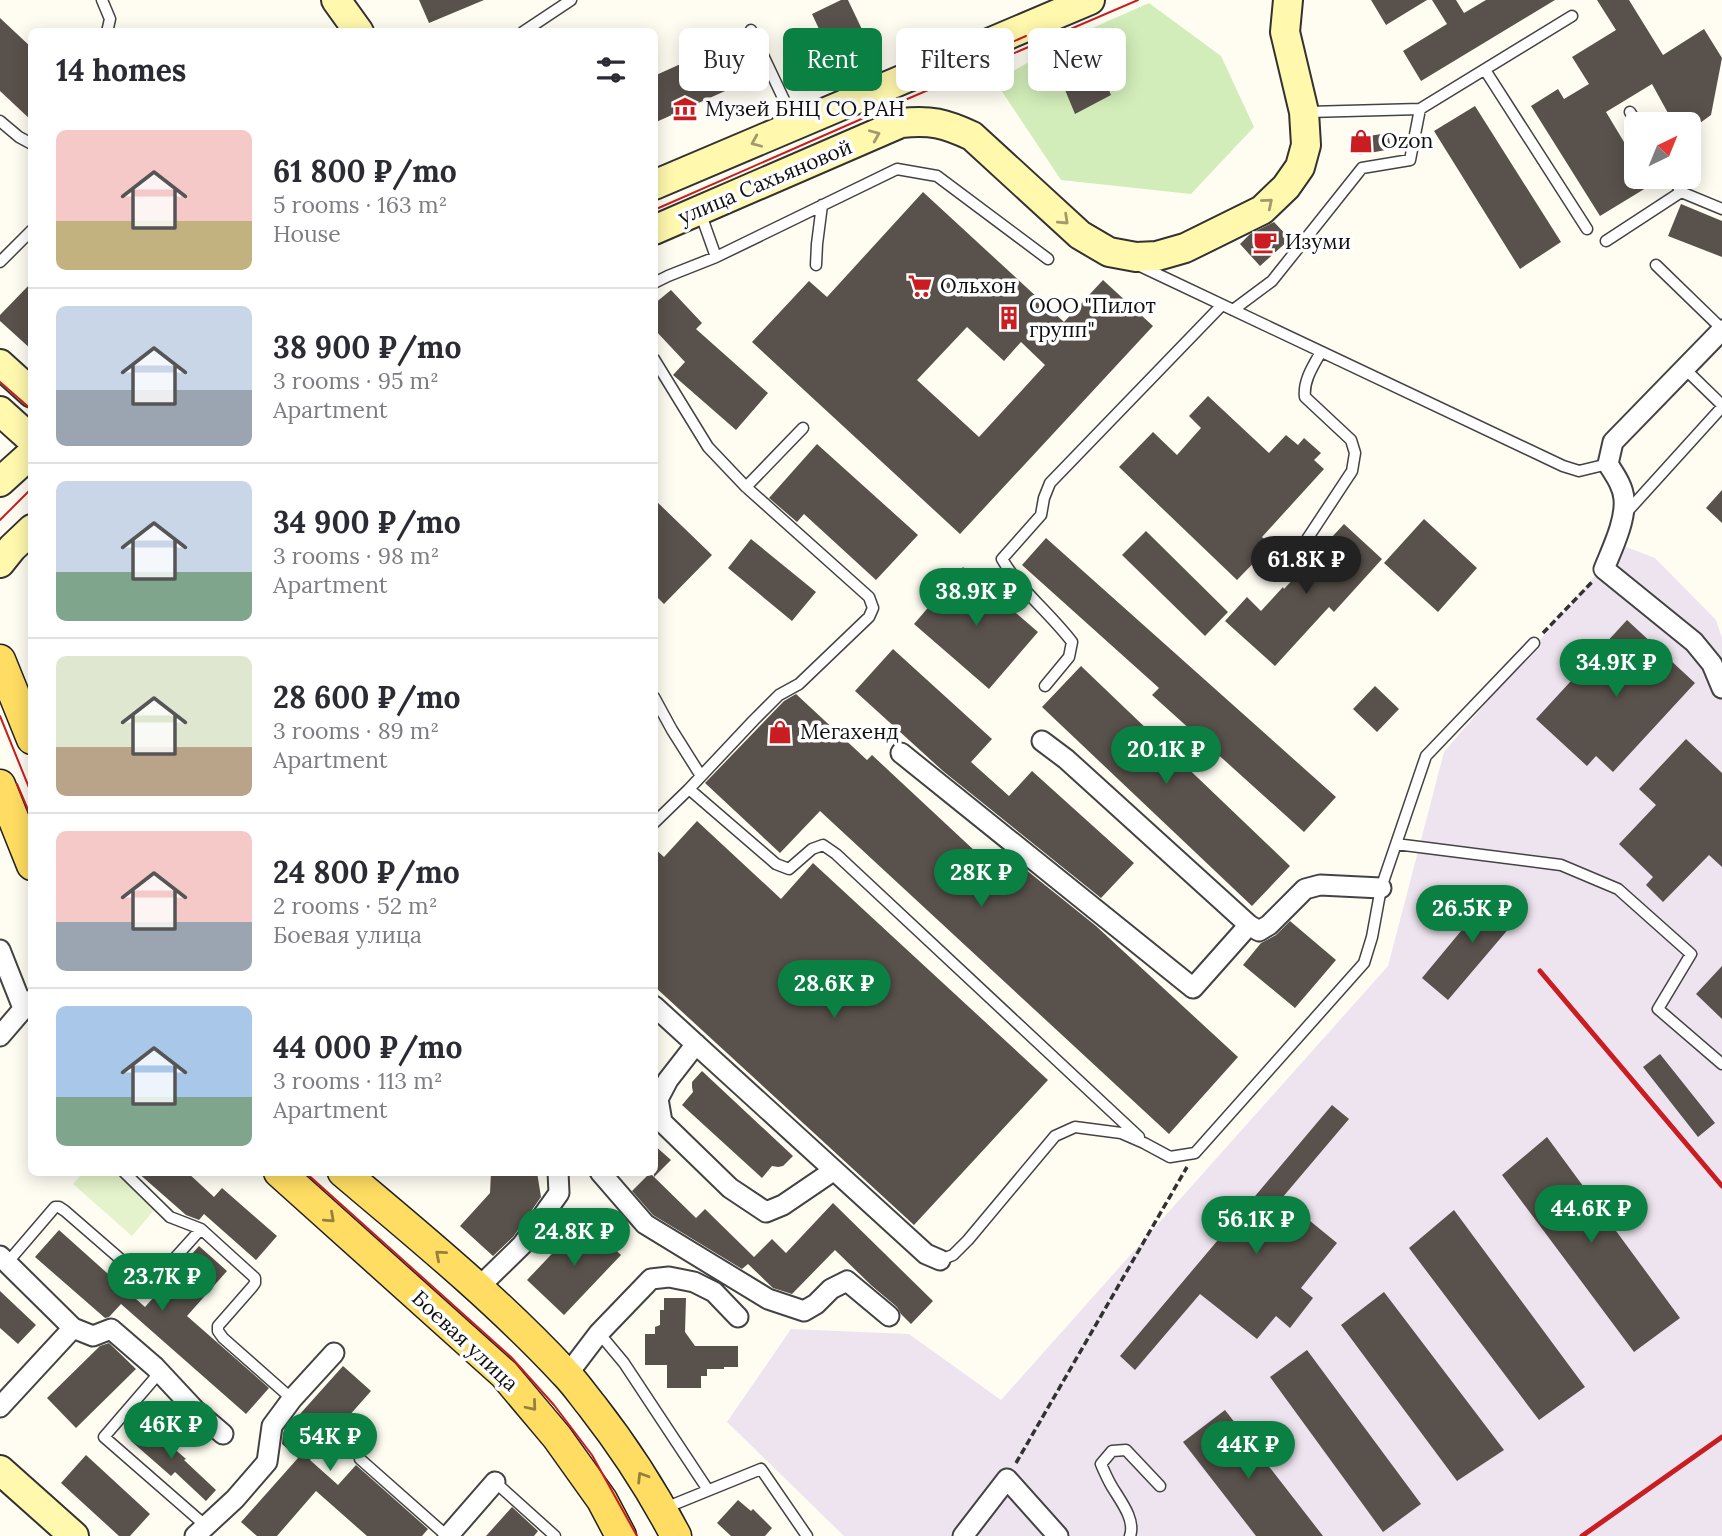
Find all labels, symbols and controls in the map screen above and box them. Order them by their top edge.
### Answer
chip: Buy [679,28,769,91]
chip: Rent [783,28,882,91]
chip: Filters [896,28,1014,91]
chip: New [1028,28,1126,91]
text: 14 homes [56,51,186,89]
icon: filters [592,51,630,89]
museum icon: Музей БНЦ СО РАН [671,95,699,123]
place label: Музей БНЦ СО РАН [705,95,905,122]
north arrow [1624,112,1701,189]
map controls [1624,112,1701,189]
shop icon: Ozon [1347,127,1375,155]
place label: Ozon [1381,127,1434,154]
one-way arrow [868,129,880,143]
street label: улица Сахьяновой [674,133,856,230]
one-way arrow [751,134,764,148]
text: 61 800 ₽/mo [273,152,457,190]
icon: home [112,158,196,242]
text: 5 rooms · 163 m² [273,190,447,219]
one-way arrow [1259,199,1272,211]
one-way arrow [1056,212,1069,225]
text: House [273,219,341,248]
cafe icon: Изуми [1251,228,1279,256]
place label: Изуми [1285,228,1351,255]
supermarket icon: Ольхон [906,272,934,300]
place label: Ольхон [940,272,1016,299]
place label: ООО "Пилот групп" [1029,292,1156,343]
building icon: ООО "Пилот групп" [995,304,1023,332]
text: 38 900 ₽/mo [273,328,461,366]
icon: home [112,334,196,418]
text: 3 rooms · 95 m² [273,366,439,395]
text: Apartment [273,395,388,424]
text: 34 900 ₽/mo [273,503,461,541]
icon: home [112,509,196,593]
pin: 61.8K ₽ [1241,536,1371,596]
text: 3 rooms · 98 m² [273,541,439,570]
text: 61.8K ₽ [1267,544,1345,573]
pin: 38.9K ₽ [911,568,1041,628]
text: Apartment [273,570,388,599]
text: 38.9K ₽ [935,576,1017,605]
pin: 34.9K ₽ [1551,640,1681,699]
text: 34.9K ₽ [1576,647,1656,676]
text: 28 600 ₽/mo [273,678,461,716]
icon: home [112,684,196,768]
text: 3 rooms · 89 m² [273,716,439,745]
shop icon: Мегахенд [766,718,794,746]
place label: Мегахенд [800,718,899,745]
pin: 20.1K ₽ [1101,726,1231,786]
text: 20.1K ₽ [1127,734,1205,763]
text: Apartment [273,745,388,774]
pin: 28K ₽ [932,850,1030,909]
text: 24 800 ₽/mo [273,853,460,891]
text: 28K ₽ [950,857,1012,886]
icon: home [112,859,196,943]
pin: 26.5K ₽ [1407,886,1537,945]
text: 2 rooms · 52 m² [273,891,438,920]
text: 26.5K ₽ [1432,893,1512,922]
text: Боевая улица [273,920,422,949]
pin: 28.6K ₽ [769,960,899,1020]
text: 28.6K ₽ [794,968,874,997]
text: 44 000 ₽/mo [273,1028,462,1066]
icon: home [112,1034,196,1118]
text: 3 rooms · 113 m² [273,1066,443,1095]
text: Apartment [273,1095,388,1124]
pin: 44.6K ₽ [1526,1186,1656,1245]
text: 44.6K ₽ [1551,1193,1631,1222]
pin: 56.1K ₽ [1191,1196,1321,1256]
text: 56.1K ₽ [1217,1204,1295,1233]
pin: 24.8K ₽ [509,1208,639,1268]
one-way arrow [322,1210,335,1222]
text: 24.8K ₽ [534,1216,614,1245]
one-way arrow [435,1251,448,1264]
pin: 23.7K ₽ [97,1254,227,1313]
text: 23.7K ₽ [123,1261,201,1290]
street label: Боевая улица [406,1284,524,1397]
one-way arrow [523,1399,536,1411]
pin: 46K ₽ [122,1402,220,1461]
text: 46K ₽ [140,1409,202,1438]
pin: 54K ₽ [281,1414,379,1473]
text: 54K ₽ [299,1421,361,1450]
pin: 44K ₽ [1199,1422,1297,1481]
text: 44K ₽ [1217,1429,1279,1458]
one-way arrow [637,1472,650,1485]

